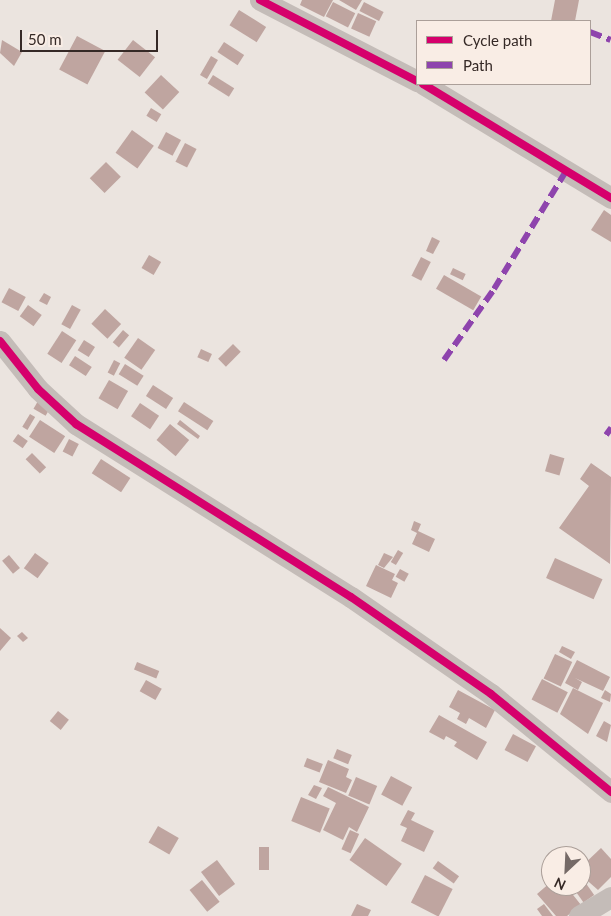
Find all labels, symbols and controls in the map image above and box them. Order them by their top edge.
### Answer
scale bar [22,20,160,52]
legend [416,20,591,85]
text: 50 m [28,30,62,48]
text: Cycle path [463,31,532,49]
text: Path [463,56,493,74]
north arrow [541,846,591,896]
text: N [551,874,568,894]

